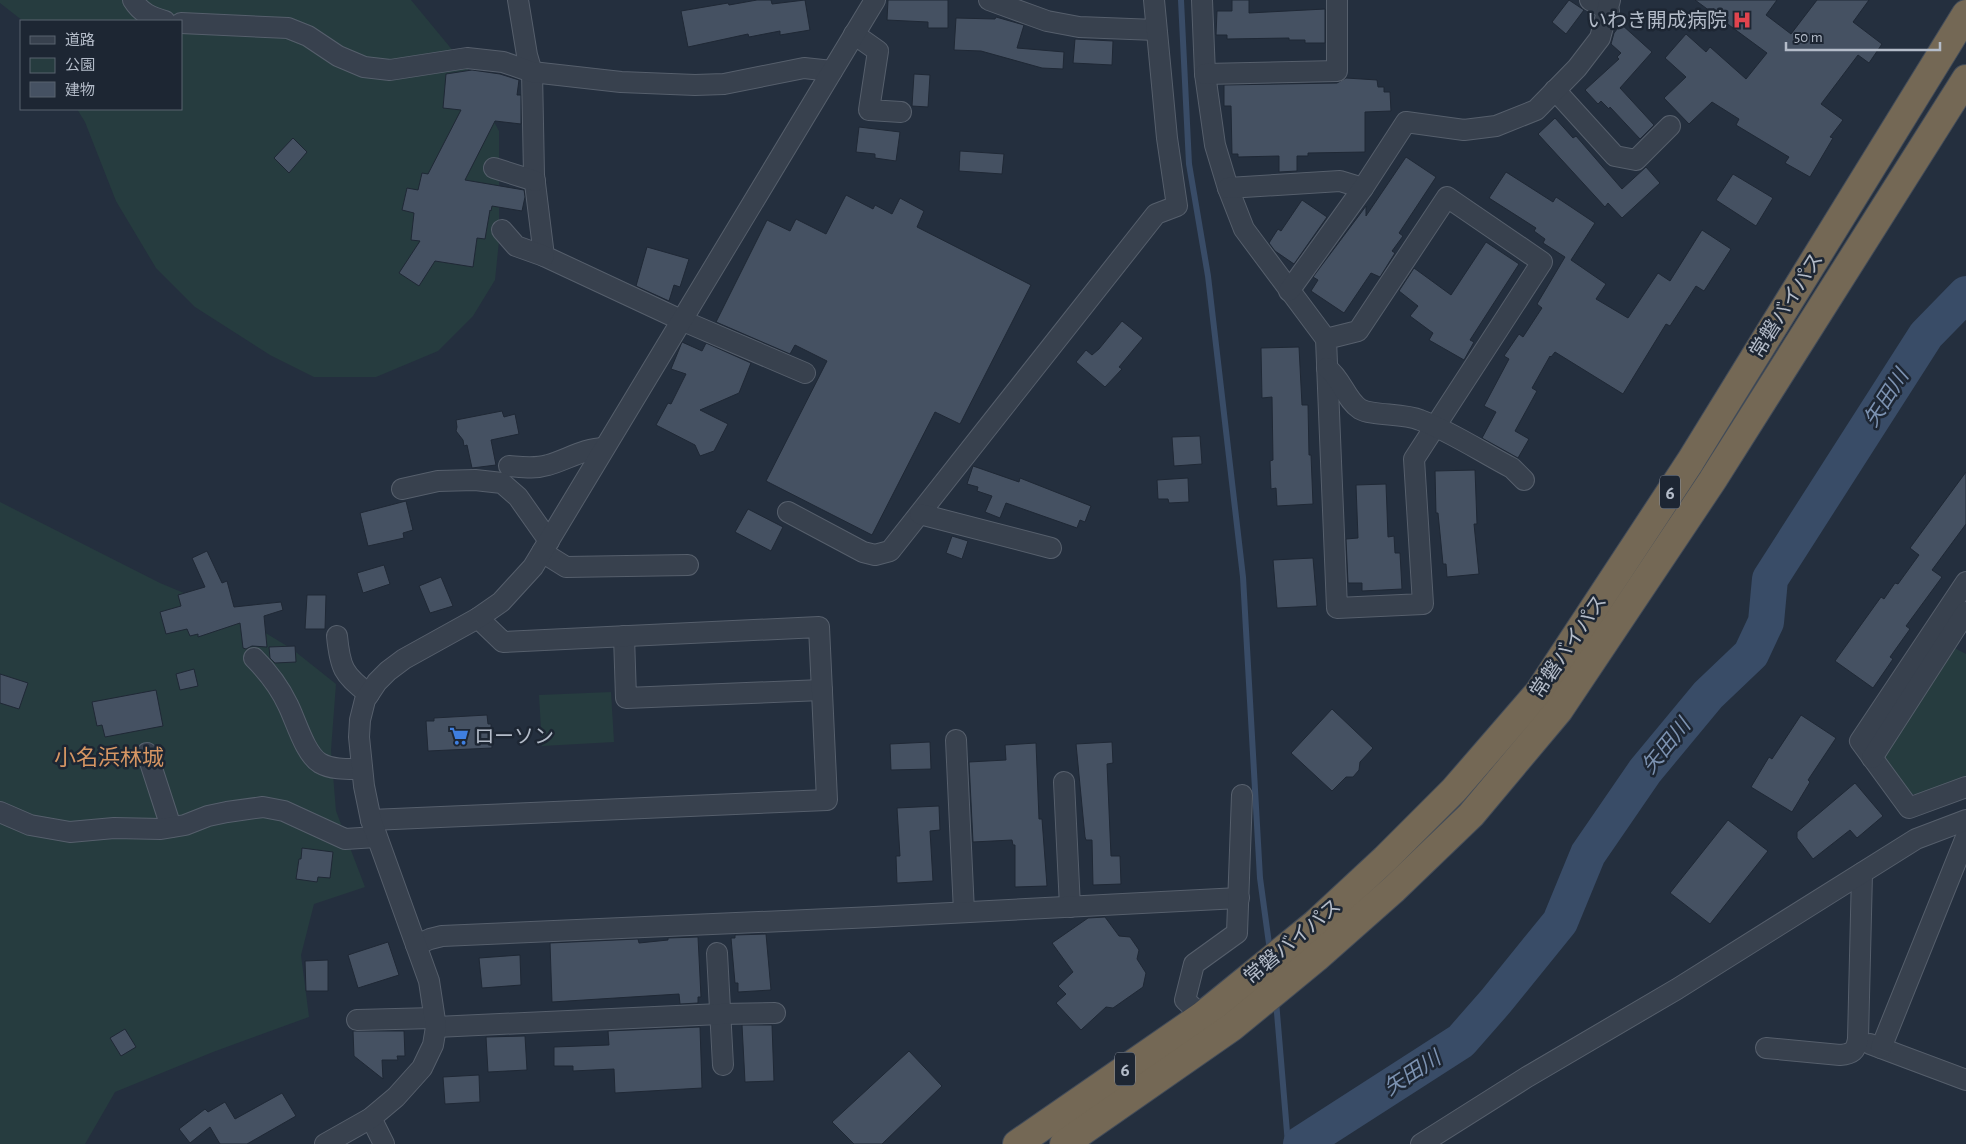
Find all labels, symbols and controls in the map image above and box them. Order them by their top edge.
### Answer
place label: いわき開成病院 [1587,9,1727,31]
hospital icon: いわき開成病院 [1731,9,1753,31]
legend [20,20,182,110]
scale bar [1786,20,1940,52]
text: 50 m [1794,30,1823,45]
text: 道路 [65,32,95,48]
text: 公園 [65,57,95,73]
text: 建物 [65,82,95,98]
street label: 常磐バイパス [1746,249,1827,362]
water label: 矢田川 [1860,364,1913,430]
road number: 6 [1660,476,1680,508]
street label: 常磐バイパス [1526,591,1611,702]
water label: 矢田川 [1638,713,1696,777]
supermarket icon: ローソン [448,725,470,747]
place label: ローソン [474,727,554,747]
district label: 小名浜林城 [54,746,164,769]
street label: 常磐バイパス [1240,895,1345,988]
water label: 矢田川 [1380,1046,1446,1099]
road number: 6 [1115,1052,1135,1086]

